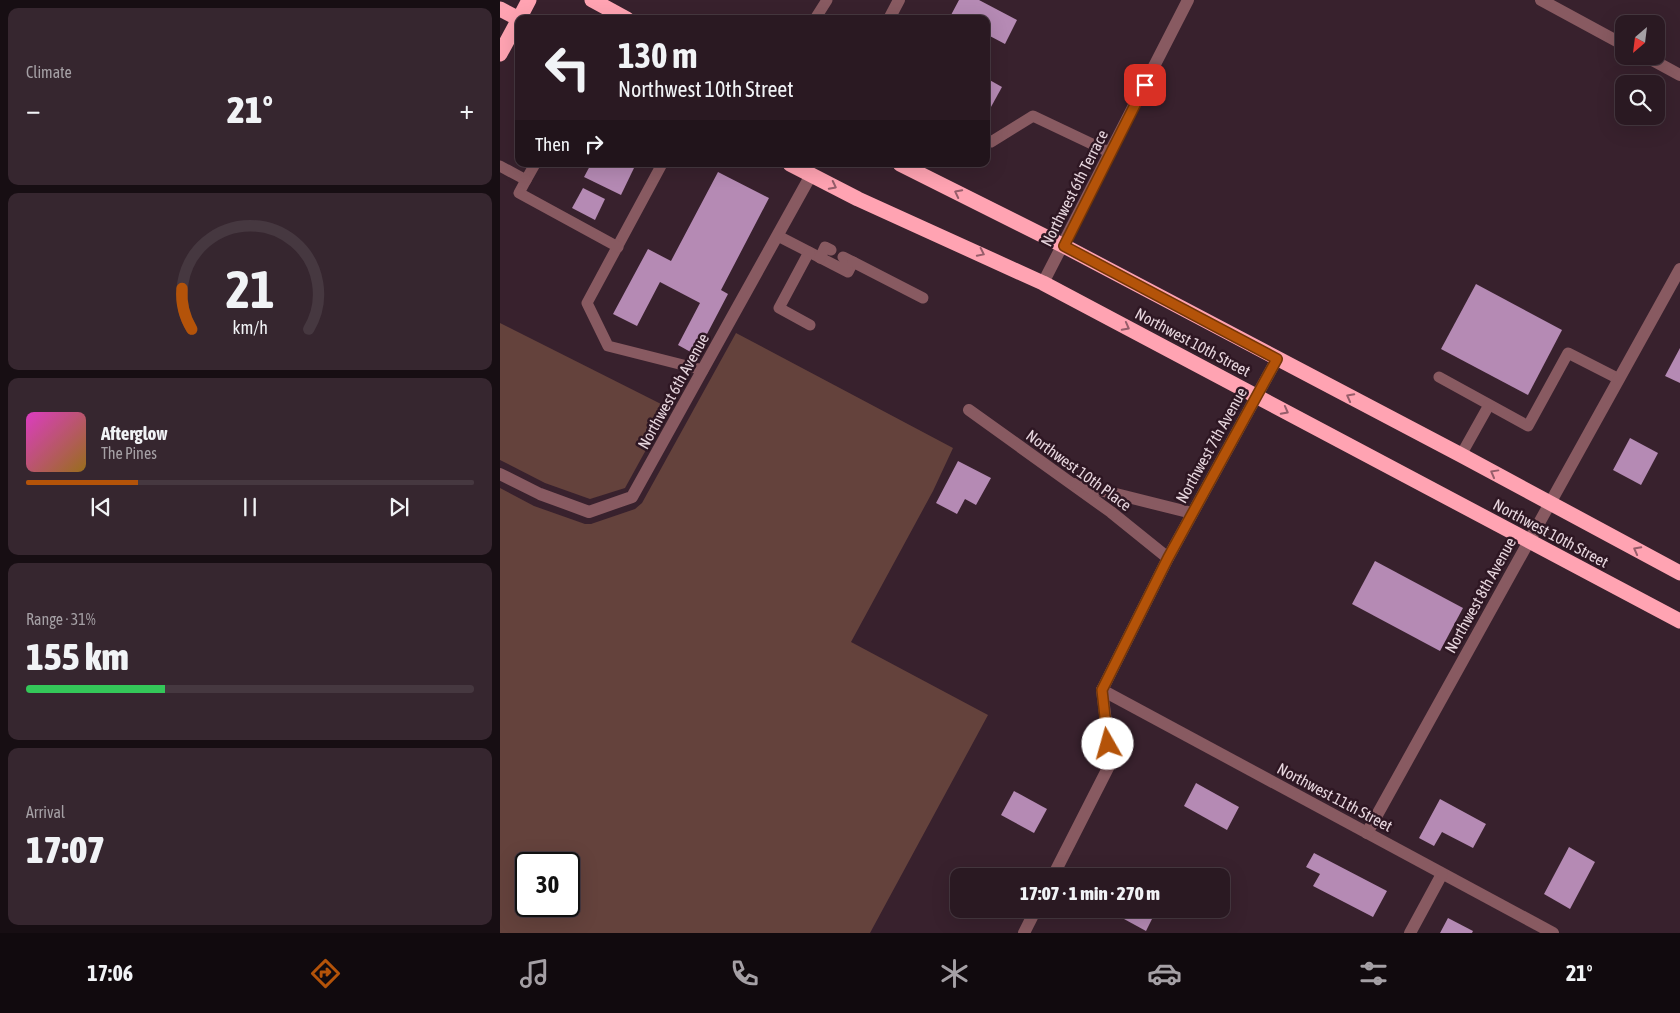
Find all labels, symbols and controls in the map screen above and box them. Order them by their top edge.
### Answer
north arrow [1615,15,1665,65]
map controls [1615,15,1665,125]
icon: left [535,35,600,100]
text: 130 m [618,35,697,75]
text: Climate [26,63,72,81]
pin [1124,64,1166,106]
icon: arrive [1131,71,1159,99]
button: search [1615,75,1665,125]
text: Northwest 10th Street [618,76,794,102]
text: 21° [227,88,273,131]
text: − [26,93,41,125]
text: + [459,93,474,125]
street label: Northwest 6th Terrace [1037,127,1111,249]
icon: right [580,130,608,158]
text: Then [535,133,570,155]
one-way arrow [828,180,837,190]
one-way arrow [954,189,963,199]
one-way arrow [976,247,985,258]
text: 21 [226,259,274,319]
street label: Northwest 10th Street [1132,304,1254,380]
text: km/h [232,317,268,338]
one-way arrow [1121,321,1130,331]
street label: Northwest 6th Avenue [634,330,712,452]
street label: Northwest 7th Avenue [1172,384,1250,506]
one-way arrow [1347,393,1356,403]
one-way arrow [1280,405,1289,415]
text: Afterglow [101,422,168,444]
street label: Northwest 10th Place [1023,426,1135,514]
text: The Pines [101,444,157,462]
one-way arrow [1490,469,1499,479]
icon: previous [87,493,115,521]
icon: pause [236,493,264,521]
icon: next [385,493,413,521]
street label: Northwest 10th Street [1490,495,1612,571]
street label: Northwest 8th Avenue [1441,534,1519,656]
one-way arrow [1633,546,1642,556]
text: Range · 31% [26,610,96,628]
text: 155 km [26,635,129,678]
position arrow [1081,717,1133,769]
street label: Northwest 11th Street [1274,759,1396,835]
text: Arrival [26,803,65,821]
text: 17:07 [26,828,105,871]
speed limit sign: 30 [515,852,580,917]
text: 17:07 · 1 min · 270 m [1020,882,1160,904]
icon: directions [308,956,343,991]
icon: music [517,956,552,991]
icon: phone [727,956,762,991]
icon: climate [937,956,972,991]
icon: car [1147,956,1182,991]
icon: filters [1356,956,1391,991]
text: 17:06 [87,960,133,986]
text: 21° [1566,960,1593,986]

